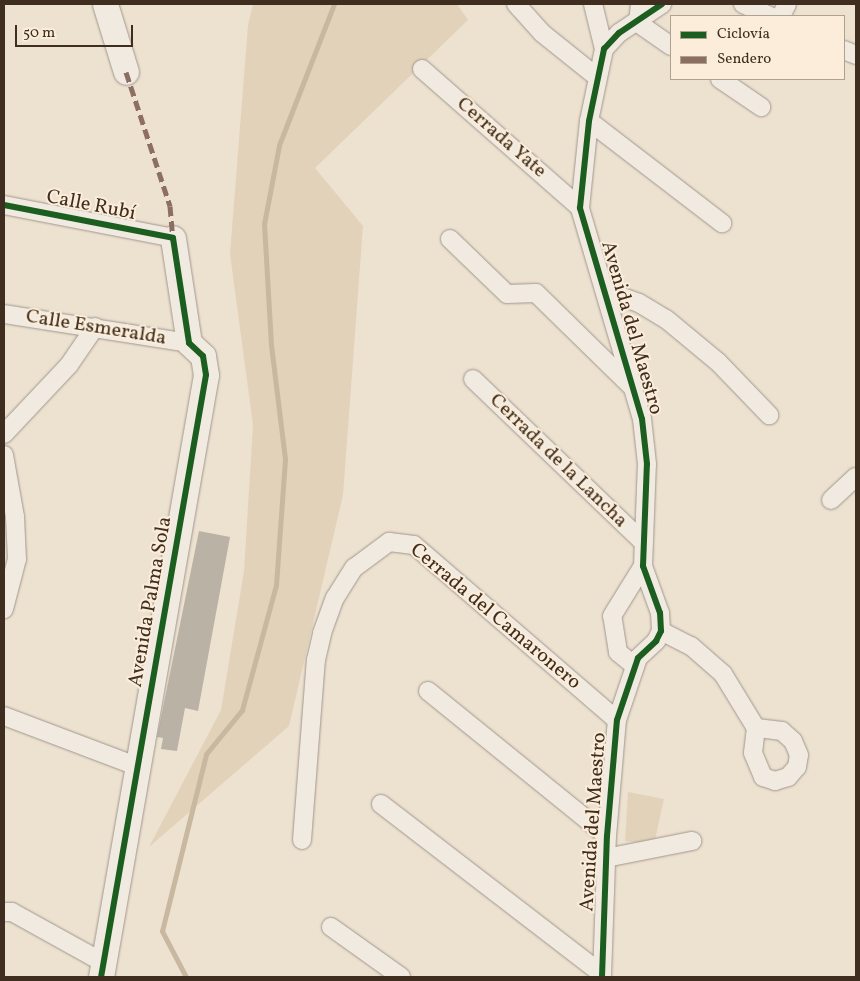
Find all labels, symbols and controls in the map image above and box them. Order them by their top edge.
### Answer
scale bar [18,15,135,47]
legend [670,15,845,80]
text: 50 m [23,23,55,44]
text: Ciclovía [717,24,770,45]
text: Sendero [717,49,771,70]
street label: Cerrada Yate [451,92,551,184]
street label: Calle Rubí [44,186,138,226]
street label: Avenida del Maestro [595,239,667,417]
street label: Calle Esmeralda [24,305,168,351]
street label: Cerrada de la Lancha [484,389,632,533]
street label: Avenida Palma Sola [124,515,178,689]
street label: Cerrada del Camaronero [405,539,585,695]
street label: Avenida del Maestro [576,732,612,912]

